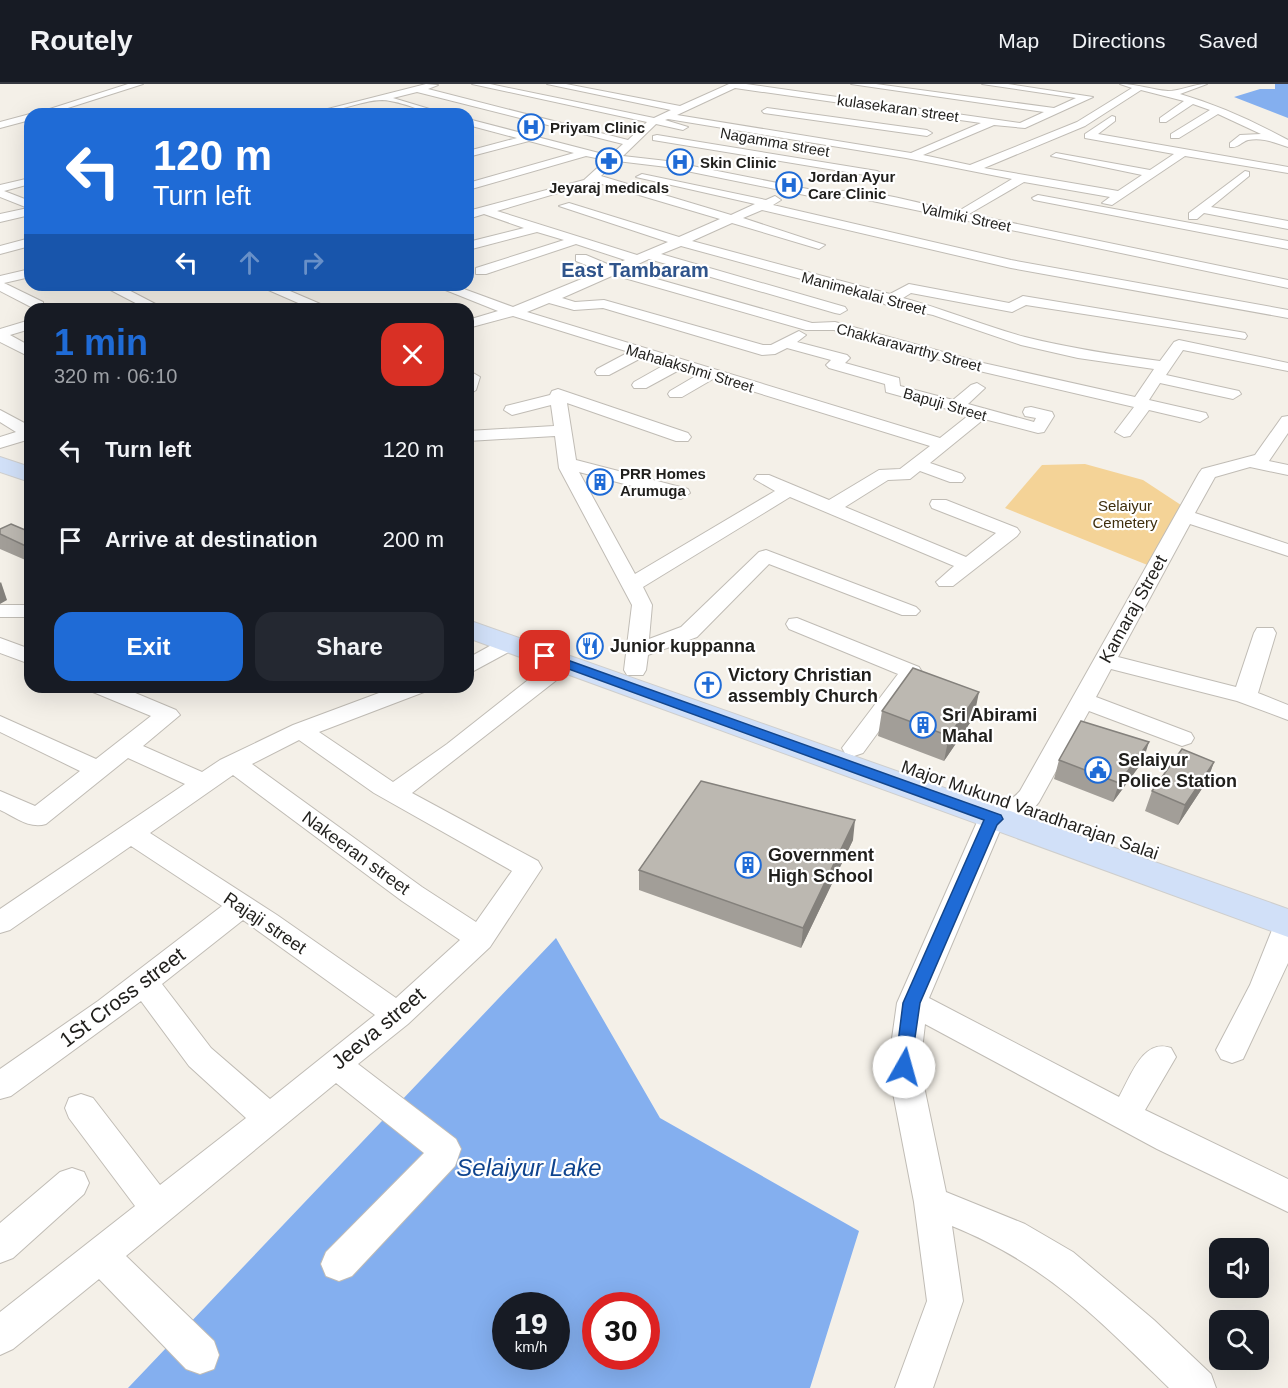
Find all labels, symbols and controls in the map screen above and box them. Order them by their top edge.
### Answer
text: Routely [30,25,133,56]
text: Map [998,29,1039,52]
text: Directions [1072,29,1165,52]
text: Saved [1198,29,1258,52]
street label: kulasekaran street [836,91,961,125]
hospital icon: Priyam Clinic [516,112,546,142]
place label: Priyam Clinic [550,119,645,136]
street label: Nagamma street [719,124,832,160]
icon: left [54,132,132,210]
text: 120 m [153,132,272,179]
pharmacy icon: Jeyaraj medicals [594,146,624,176]
hospital icon: Skin Clinic [665,147,695,177]
place label: Skin Clinic [700,154,777,171]
place label: Jordan Ayur Care Clinic [808,168,895,202]
hospital icon: Jordan Ayur Care Clinic [774,170,804,200]
place label: Jeyaraj medicals [549,179,669,196]
text: Turn left [153,181,251,211]
street label: Valmiki Street [920,199,1013,235]
icon: left [170,246,203,279]
icon: ahead [233,246,266,279]
icon: right [296,246,329,279]
district label: East Tambaram [561,259,709,281]
street label: Manimekalai Street [800,268,929,318]
street label: Chakkaravarthy Street [835,319,984,375]
text: 1 min [54,322,148,363]
button: close [381,323,444,386]
street label: Mahalakshmi Street [624,340,757,396]
text: 320 m · 06:10 [54,365,177,387]
street label: Bapuji Street [901,384,989,424]
icon: left [54,434,87,467]
text: Turn left [105,437,191,462]
text: 120 m [383,437,444,462]
place label: PRR Homes Arumuga [620,465,706,499]
building icon: PRR Homes Arumuga [585,467,615,497]
park label: Selaiyur Cemetery [1092,497,1158,531]
icon: arrive [54,524,87,557]
text: Arrive at destination [105,527,318,552]
text: 200 m [383,527,444,552]
street label: Kamaraj Street [1095,552,1171,666]
button: Exit [54,612,243,681]
button: Share [255,612,444,681]
pin [519,630,570,681]
restaurant icon: Junior kuppanna [575,631,605,661]
place label: Junior kuppanna [610,636,756,656]
icon: arrive [528,639,561,672]
place label: Victory Christian assembly Church [728,665,878,706]
church icon: Victory Christian assembly Church [693,670,723,700]
place label: Sri Abirami Mahal [942,705,1037,746]
building icon: Sri Abirami Mahal [908,710,938,740]
place label: Selaiyur Police Station [1118,750,1237,791]
public building icon: Selaiyur Police Station [1083,755,1113,785]
street label: Major Mukund Varadharajan Salai [899,756,1161,864]
street label: Nakeeran street [298,807,414,899]
place label: Government High School [768,845,874,886]
building icon: Government High School [733,850,763,880]
street label: Rajaji street [220,888,310,958]
street label: 1St Cross street [55,942,189,1051]
street label: Jeeva street [327,982,429,1074]
position arrow [872,1035,936,1099]
water label: Selaiyur Lake [456,1154,602,1181]
map controls [1209,1238,1269,1370]
button: sound [1209,1238,1269,1298]
speed limit sign: 30 [582,1292,660,1370]
text: 19 [514,1307,548,1340]
button: search [1209,1310,1269,1370]
text: km/h [515,1338,547,1355]

